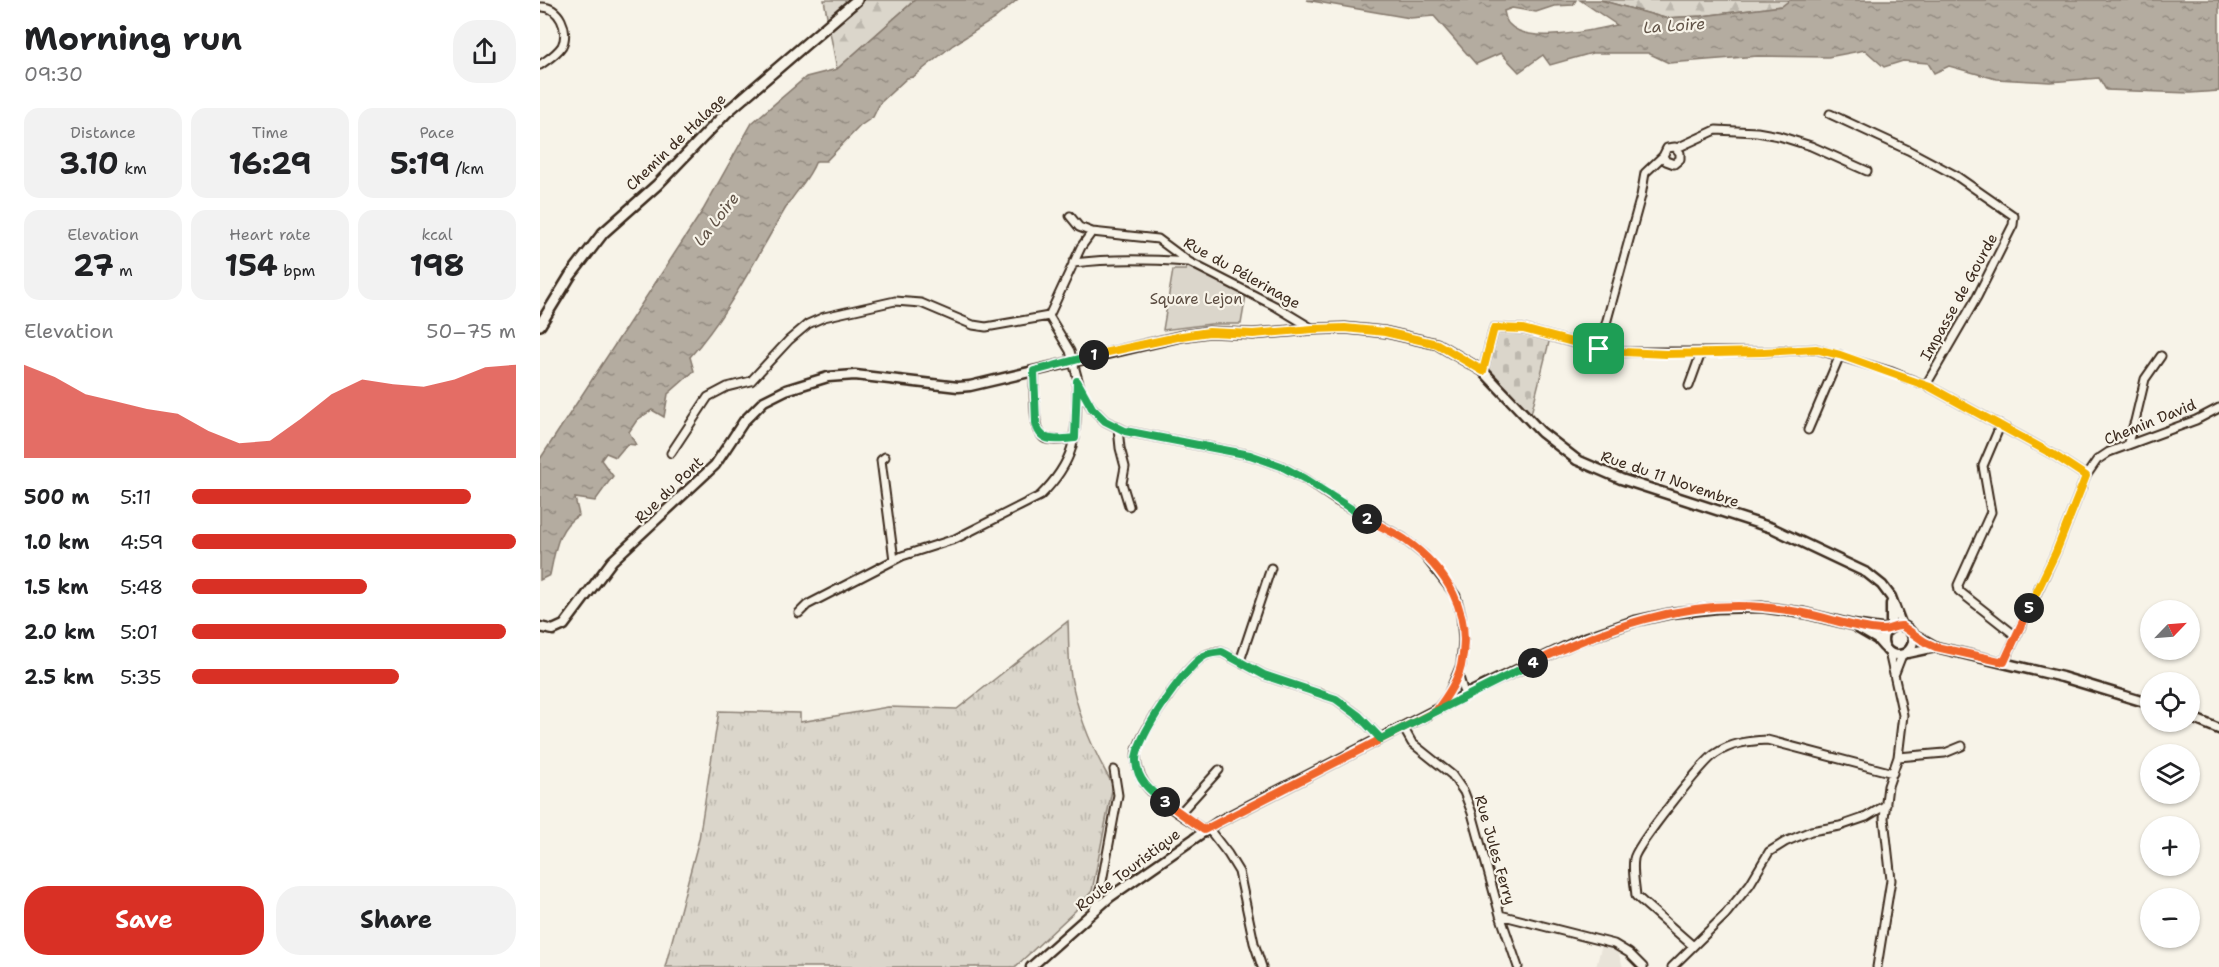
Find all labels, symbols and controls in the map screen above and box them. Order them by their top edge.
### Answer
water label: La Loire [1642,13,1706,38]
text: Morning run [24,16,242,61]
button: share [453,20,516,83]
text: 09:30 [24,61,83,87]
street label: Chemin de Halage [622,89,730,195]
text: Distance [70,122,136,143]
text: Time [252,122,288,143]
text: Pace [419,122,455,143]
text: 3.10 [59,143,119,184]
text: 16:29 [228,143,312,184]
text: 5:19 [390,143,450,184]
text: km [119,158,147,179]
text: /km [450,158,484,179]
water label: La Loire [689,188,744,250]
text: Elevation [67,224,139,245]
text: Heart rate [229,224,311,245]
text: kcal [421,224,453,245]
street label: Impasse de Gourde [1916,230,2002,364]
street label: Rue du Pélerinage [1180,233,1304,313]
text: 27 [73,245,114,286]
text: 154 [225,245,278,286]
text: 198 [409,245,465,286]
text: m [114,260,133,281]
text: bpm [278,260,315,281]
park label: Square Lejon [1150,289,1242,309]
text: Elevation [24,318,114,344]
text: 50–75 m [426,318,516,344]
pin [1573,323,1624,374]
icon: arrive [1582,332,1615,365]
pin: 1 [1079,340,1109,370]
text: 1 [1090,344,1098,365]
street label: Chemin David [2101,394,2199,450]
street label: Rue du 11 Novembre [1598,446,1742,512]
street label: Rue du Pont [630,452,708,528]
text: 500 m [24,484,90,510]
text: 5:11 [120,484,152,510]
pin: 2 [1352,504,1382,534]
text: 2 [1361,508,1373,529]
text: 1.0 km [24,529,89,555]
text: 4:59 [120,529,164,555]
text: 1.5 km [24,574,88,600]
text: 5:48 [120,574,163,600]
pin: 5 [2014,593,2044,623]
text: 5 [2024,597,2034,618]
north arrow [2140,600,2200,660]
map controls [2140,600,2200,948]
text: 2.0 km [24,619,95,645]
text: 5:01 [120,619,158,645]
pin: 4 [1518,648,1548,678]
text: 4 [1527,652,1539,673]
text: 2.5 km [24,664,94,690]
text: 5:35 [120,664,162,690]
button: locate [2140,672,2200,732]
button: layers [2140,744,2200,804]
pin: 3 [1150,787,1180,817]
text: 3 [1159,791,1171,812]
street label: Rue Jules Ferry [1470,793,1520,907]
button: + [2140,816,2200,876]
street label: Route Touristique [1072,824,1184,916]
button: Save [24,886,264,955]
button: Share [276,886,516,955]
button: − [2140,888,2200,948]

